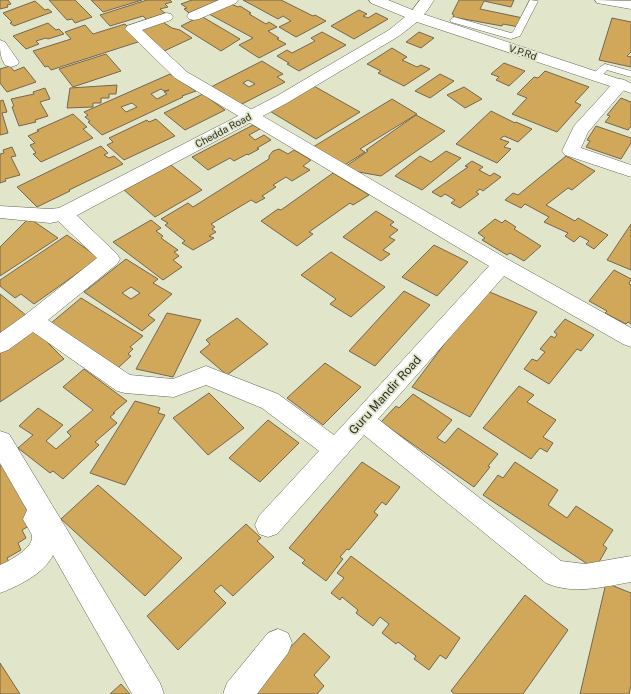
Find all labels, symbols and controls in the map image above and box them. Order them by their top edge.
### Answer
street label: V.P.Rd [507,42,539,62]
street label: Chedda Road [193,110,253,150]
street label: Guru Mandir Road [346,353,424,437]

